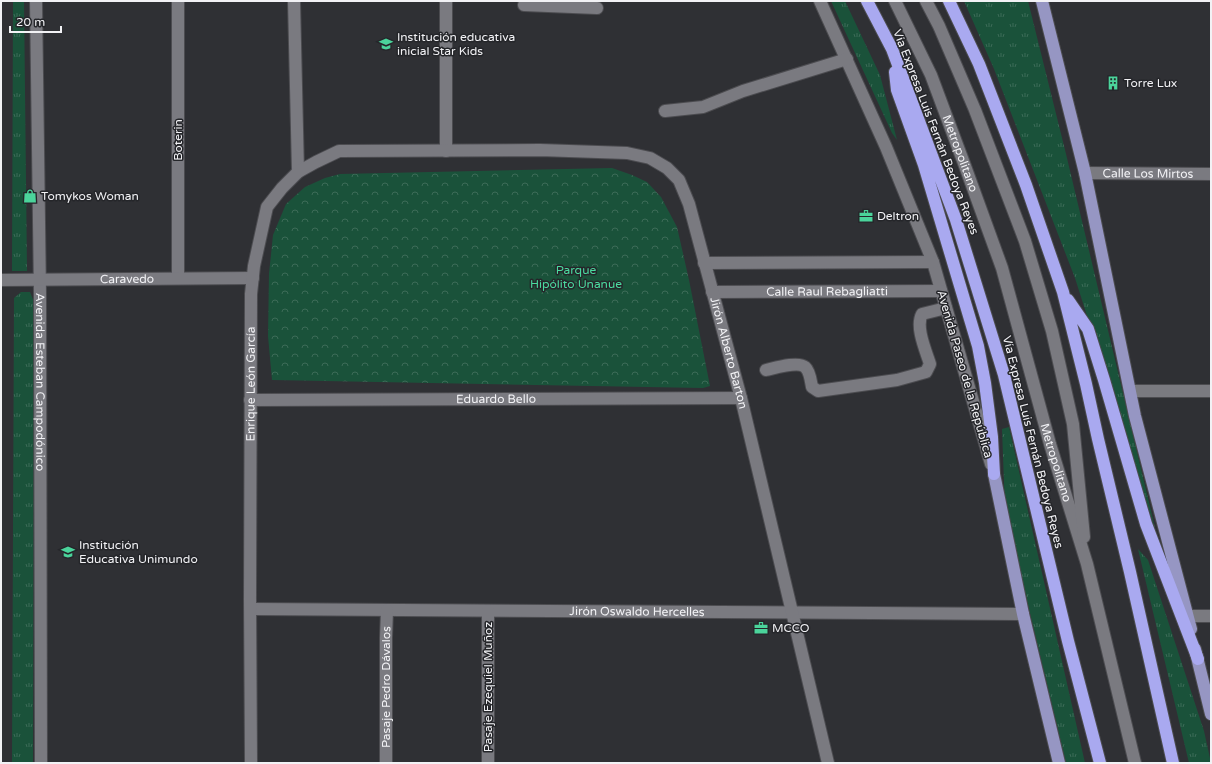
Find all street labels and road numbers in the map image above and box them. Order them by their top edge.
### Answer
street label: Vía Expresa Luis Fernán Bedoya Reyes [890,27,982,237]
street label: Metropolitano [939,113,981,194]
street label: Boterin [171,119,185,161]
street label: Calle Los Mirtos [1103,166,1194,181]
street label: Caravedo [100,272,154,286]
street label: Calle Raul Rebagliatti [766,284,888,299]
street label: Avenida Paseo de la República [934,288,996,460]
street label: Avenida Esteban Campodónico [33,293,47,471]
street label: Jirón Alberto Barton [707,295,750,410]
street label: Enrique León García [244,326,258,442]
street label: Vía Expresa Luis Fernán Bedoya Reyes [1000,334,1066,550]
street label: Eduardo Bello [456,392,536,406]
street label: Metropolitano [1038,422,1074,504]
street label: Jirón Oswaldo Hercelles [569,604,705,619]
street label: Pasaje Ezequiel Muñoz [481,622,495,752]
street label: Pasaje Pedro Dávalos [379,626,393,748]

